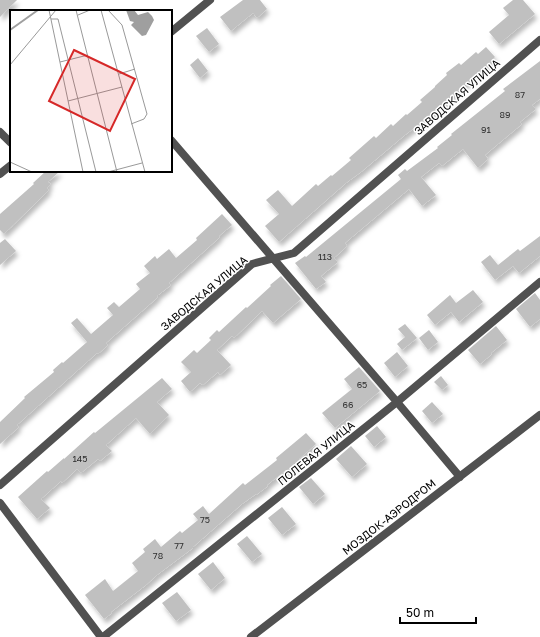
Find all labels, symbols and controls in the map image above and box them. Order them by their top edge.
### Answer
inset map [10,10,172,172]
street label: ЗАВОДСКАЯ УЛИЦА [411,55,503,137]
house number: 87 [515,89,525,100]
house number: 89 [500,109,510,120]
house number: 91 [481,124,492,135]
house number: 113 [318,251,332,262]
street label: ЗАВОДСКАЯ УЛИЦА [158,252,250,333]
house number: 65 [357,379,367,390]
house number: 66 [343,399,353,410]
street label: ПОЛЕВАЯ УЛИЦА [275,417,357,488]
house number: 145 [72,453,88,464]
street label: МОЗДОК-АЭРОДРОМ [339,476,438,557]
house number: 75 [200,514,210,525]
house number: 77 [174,540,184,551]
house number: 78 [153,550,163,561]
scale bar [400,599,476,625]
text: 50 m [406,605,434,620]

